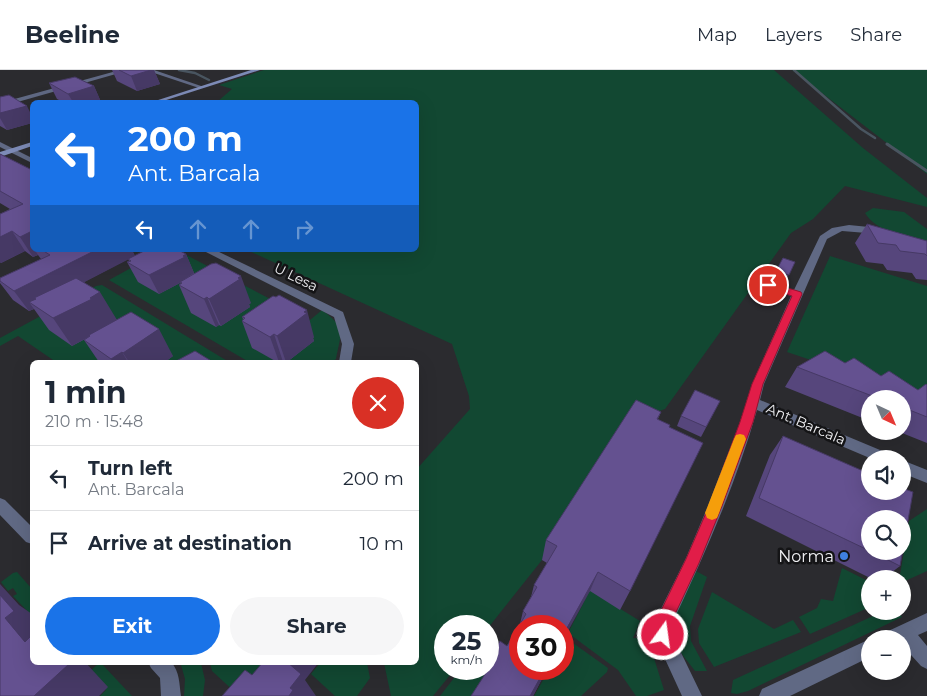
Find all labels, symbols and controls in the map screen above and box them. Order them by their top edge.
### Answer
text: Beeline [25,20,120,49]
text: Map [697,24,737,46]
text: Layers [765,24,822,46]
text: Share [850,24,902,46]
text: 200 m [128,117,243,160]
icon: left [45,120,110,185]
text: Ant. Barcala [128,160,261,187]
icon: left [131,215,159,243]
icon: ahead [184,215,212,243]
icon: ahead [237,215,265,243]
icon: right [290,215,318,243]
street label: U Lesa [271,259,321,295]
pin [747,264,789,306]
icon: arrive [754,271,782,299]
text: 1 min [45,374,126,411]
button: close [352,377,404,429]
north arrow [861,390,911,440]
map controls [861,390,911,680]
street label: Ant. Barcala [764,399,848,449]
text: 210 m · 15:48 [45,412,143,431]
button: sound [861,450,911,500]
text: Turn left [88,457,173,480]
icon: left [45,464,73,492]
text: 200 m [343,467,404,490]
text: Ant. Barcala [88,480,184,499]
button: search [861,510,911,560]
icon: arrive [45,529,73,557]
text: Arrive at destination [88,532,292,555]
text: 10 m [359,532,404,555]
place label: Norma [778,547,834,566]
marker: Norma [838,550,850,562]
button: + [861,570,911,620]
button: Exit [45,597,220,655]
button: Share [230,597,404,655]
position arrow [636,608,688,660]
speed limit sign: 30 [509,615,574,680]
text: 25 [452,626,481,656]
button: − [861,630,911,680]
text: km/h [450,652,483,667]

